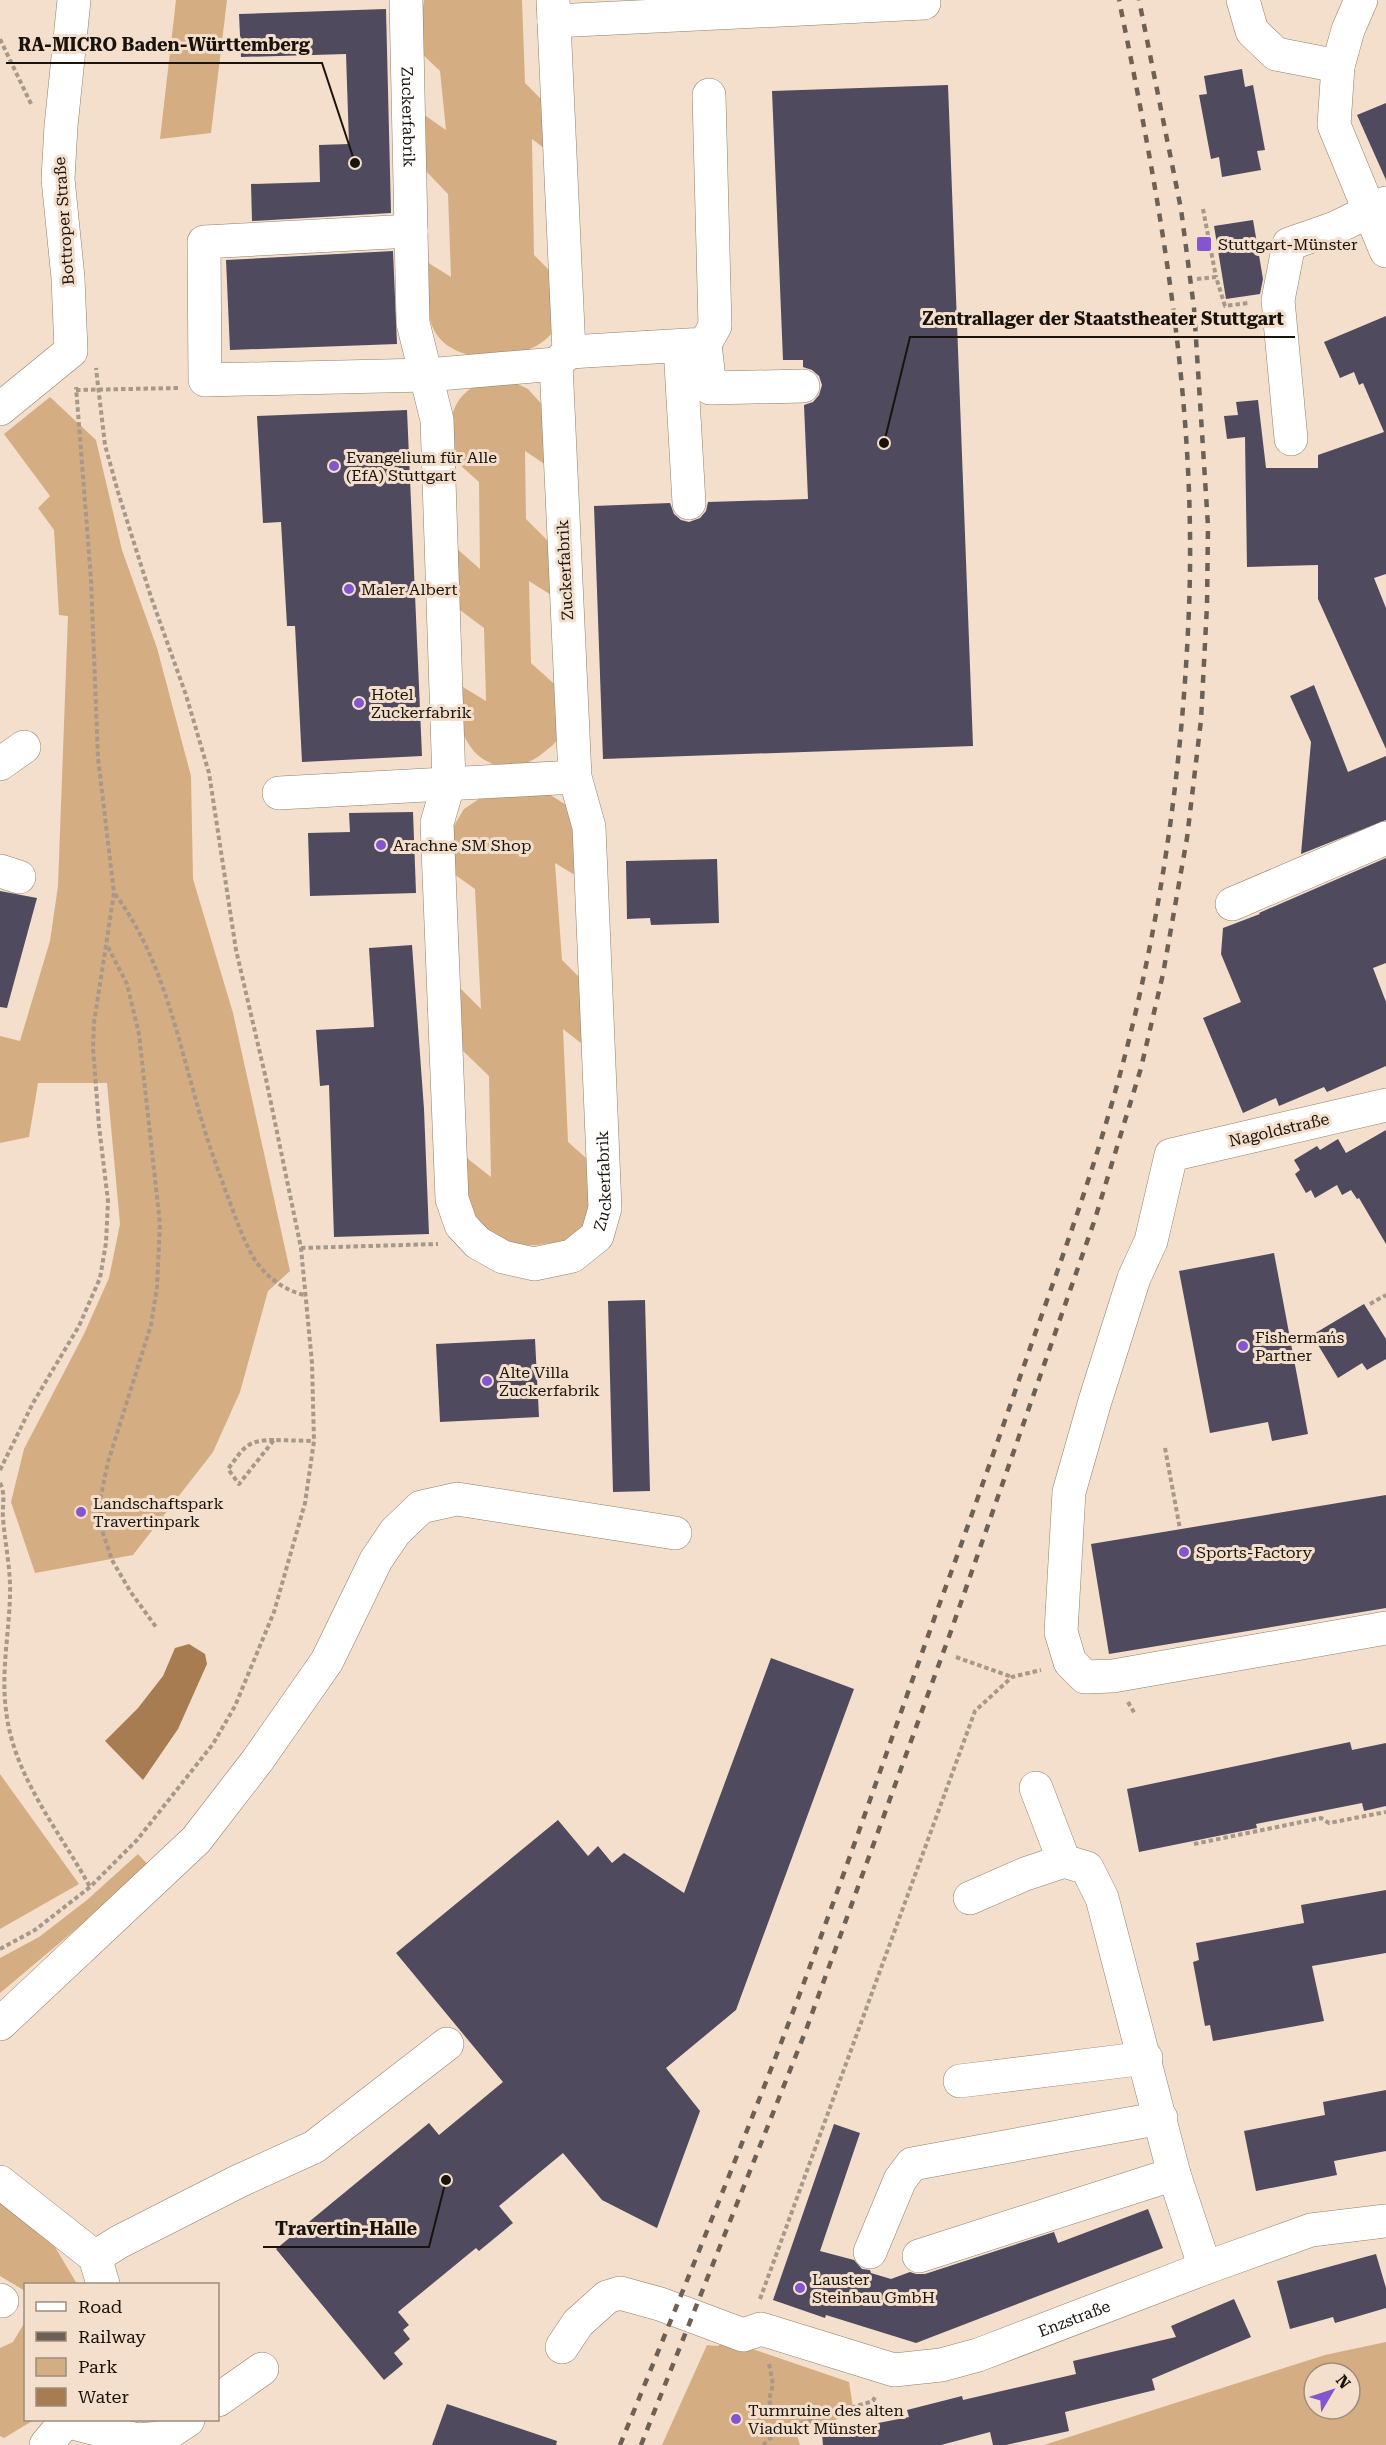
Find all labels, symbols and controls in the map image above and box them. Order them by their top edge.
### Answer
callout: RA-MICRO Baden-Württemberg [6,27,322,63]
text: RA-MICRO Baden-Württemberg [18,34,311,55]
street label: Zuckerfabrik [398,66,419,168]
street label: Bottroper Straße [50,156,78,286]
marker: Stuttgart-Münster [1195,235,1213,253]
place label: Stuttgart-Münster [1218,235,1358,254]
callout: Zentrallager der Staatstheater Stuttgart [910,301,1295,337]
text: Zentrallager der Staatstheater Stuttgart [922,308,1284,329]
place label: Evangelium für Alle (EfA) Stuttgart [346,448,497,485]
marker: Evangelium für Alle (EfA) Stuttgart [327,459,341,473]
street label: Zuckerfabrik [553,519,577,621]
place label: Maler Albert [361,580,457,599]
marker: Maler Albert [342,582,356,596]
place label: Hotel Zuckerfabrik [371,685,472,722]
marker: Hotel Zuckerfabrik [352,696,366,710]
place label: Arachne SM Shop [393,836,531,855]
marker: Arachne SM Shop [374,838,388,852]
street label: Nagoldstraße [1227,1109,1331,1151]
street label: Zuckerfabrik [589,1130,615,1233]
place label: Fisherman´s Partner [1255,1328,1345,1365]
marker: Fisherman´s Partner [1236,1339,1250,1353]
place label: Alte Villa Zuckerfabrik [499,1363,600,1400]
marker: Alte Villa Zuckerfabrik [480,1374,494,1388]
place label: Landschaftspark Travertinpark [93,1494,224,1531]
marker: Landschaftspark Travertinpark [74,1505,88,1519]
place label: Sports-Factory [1196,1543,1312,1562]
marker: Sports-Factory [1177,1545,1191,1559]
callout: Travertin-Halle [263,2211,429,2247]
text: Travertin-Halle [275,2218,417,2239]
place label: Lauster Steinbau GmbH [812,2270,935,2307]
marker: Lauster Steinbau GmbH [793,2281,807,2295]
legend [24,2283,219,2421]
text: Road [78,2296,123,2317]
street label: Enzstraße [1035,2296,1113,2341]
text: Railway [78,2326,146,2347]
text: Park [78,2356,118,2377]
north arrow [1302,2361,1362,2421]
text: N [1332,2371,1355,2393]
text: Water [78,2386,129,2407]
place label: Turmruine des alten Viadukt Münster [748,2401,904,2438]
marker: Turmruine des alten Viadukt Münster [729,2412,743,2426]

